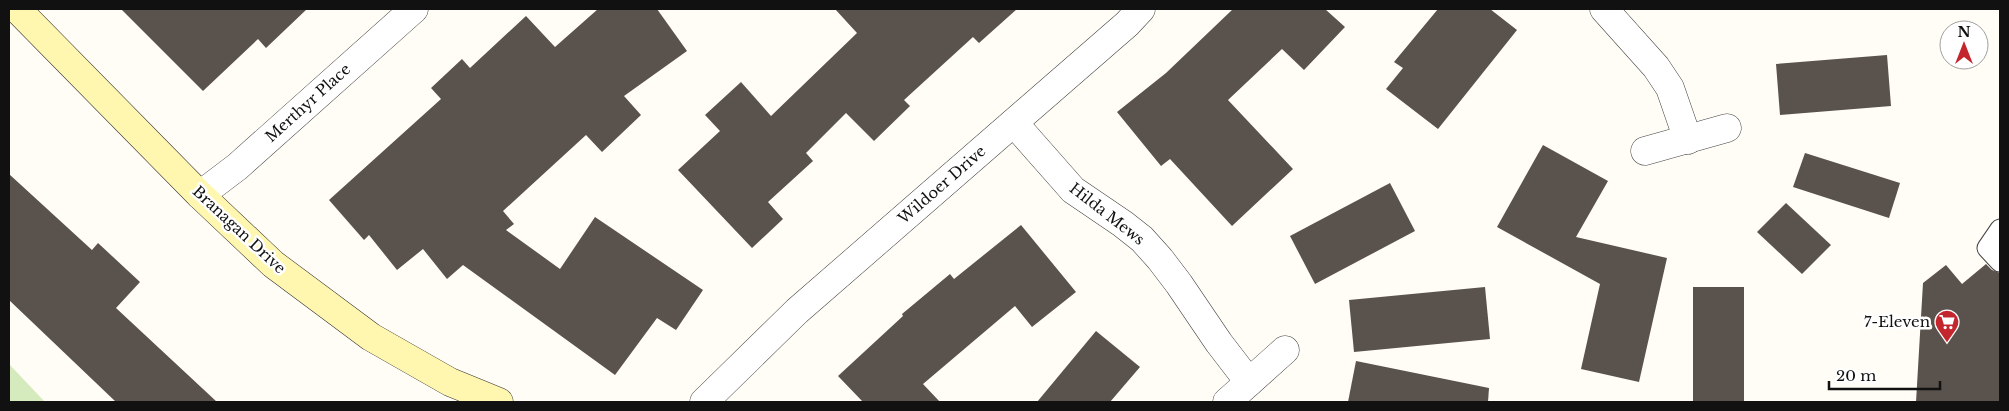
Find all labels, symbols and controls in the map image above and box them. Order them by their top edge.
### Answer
north arrow [1939,20,1989,70]
text: N [1957,23,1971,41]
street label: Merthyr Place [261,59,354,146]
street label: Wildoer Drive [893,141,989,229]
street label: Hilda Mews [1066,178,1149,249]
street label: Branagan Drive [189,182,290,278]
supermarket icon: 7-Eleven [1934,309,1960,343]
place label: 7-Eleven [1864,312,1930,331]
scale bar [1829,358,1940,390]
text: 20 m [1836,366,1876,385]

